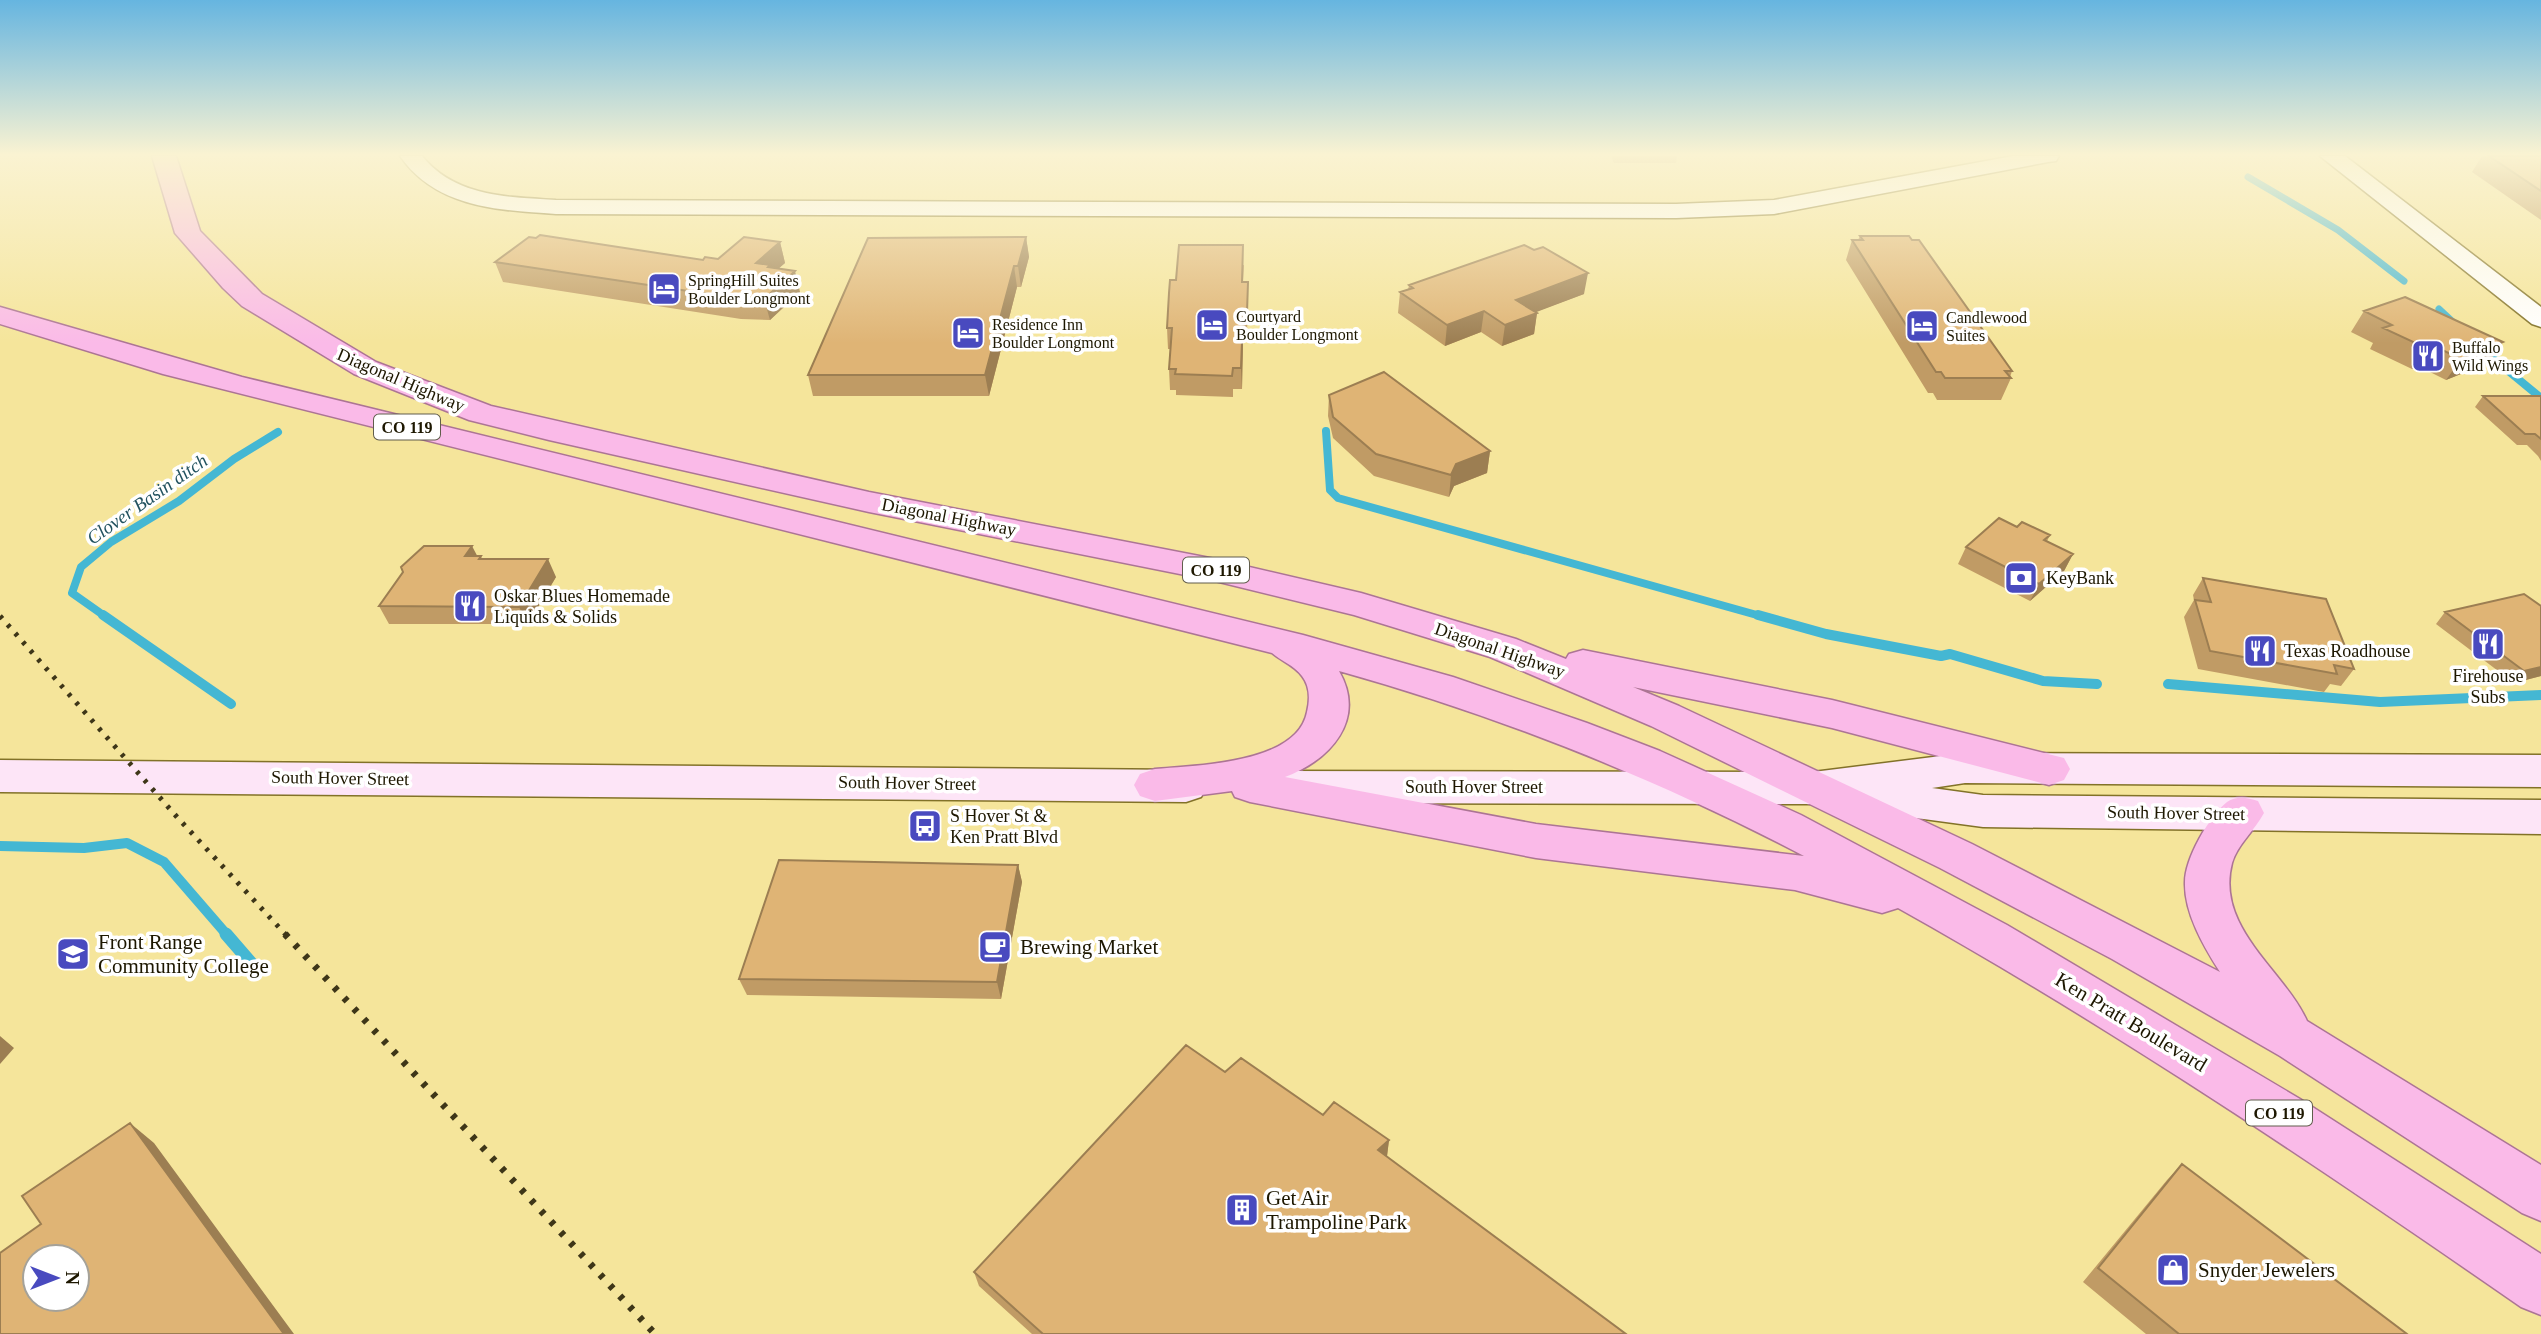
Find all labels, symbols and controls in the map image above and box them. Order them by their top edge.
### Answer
hotel icon: SpringHill Suites Boulder Longmont [645,270,683,308]
place label: SpringHill Suites Boulder Longmont [688,272,811,308]
hotel icon: Courtyard Boulder Longmont [1193,306,1231,344]
hotel icon: Candlewood Suites [1903,307,1941,345]
place label: Courtyard Boulder Longmont [1236,308,1359,344]
place label: Candlewood Suites [1946,309,2027,344]
hotel icon: Residence Inn Boulder Longmont [949,314,987,352]
place label: Residence Inn Boulder Longmont [992,316,1115,352]
restaurant icon: Buffalo Wild Wings [2409,337,2447,375]
place label: Buffalo Wild Wings [2452,339,2528,375]
street label: Diagonal Highway [334,344,468,416]
road number: CO 119 [374,414,440,440]
water label: Clover Basin ditch [83,450,211,548]
street label: Diagonal Highway [880,494,1018,540]
road number: CO 119 [1183,558,1249,582]
bank icon: KeyBank [2002,559,2040,597]
place label: KeyBank [2046,568,2114,588]
place label: Oskar Blues Homemade Liquids & Solids [494,586,670,627]
restaurant icon: Oskar Blues Homemade Liquids & Solids [451,587,489,625]
street label: Diagonal Highway [1432,618,1568,682]
restaurant icon: Firehouse Subs [2469,625,2507,663]
restaurant icon: Texas Roadhouse [2241,632,2279,670]
place label: Texas Roadhouse [2284,641,2410,661]
place label: Firehouse Subs [2453,666,2524,707]
street label: South Hover Street [271,767,409,789]
street label: South Hover Street [838,772,976,794]
street label: South Hover Street [1405,777,1543,797]
street label: South Hover Street [2107,802,2245,824]
place label: S Hover St & Ken Pratt Blvd [950,806,1058,847]
bus stop icon: S Hover St & Ken Pratt Blvd [906,807,944,845]
cafe icon: Brewing Market [976,928,1014,966]
place label: Front Range Community College [98,930,269,978]
school or university icon: Front Range Community College [54,935,92,973]
place label: Brewing Market [1020,935,1158,959]
street label: Ken Pratt Boulevard [2051,967,2212,1077]
road number: CO 119 [2246,1100,2312,1126]
place label: Get Air Trampoline Park [1266,1186,1407,1234]
building icon: Get Air Trampoline Park [1223,1191,1261,1229]
north arrow [21,1243,91,1313]
shop icon: Snyder Jewelers [2154,1251,2192,1289]
place label: Snyder Jewelers [2198,1258,2335,1282]
text: N [62,1271,83,1285]

